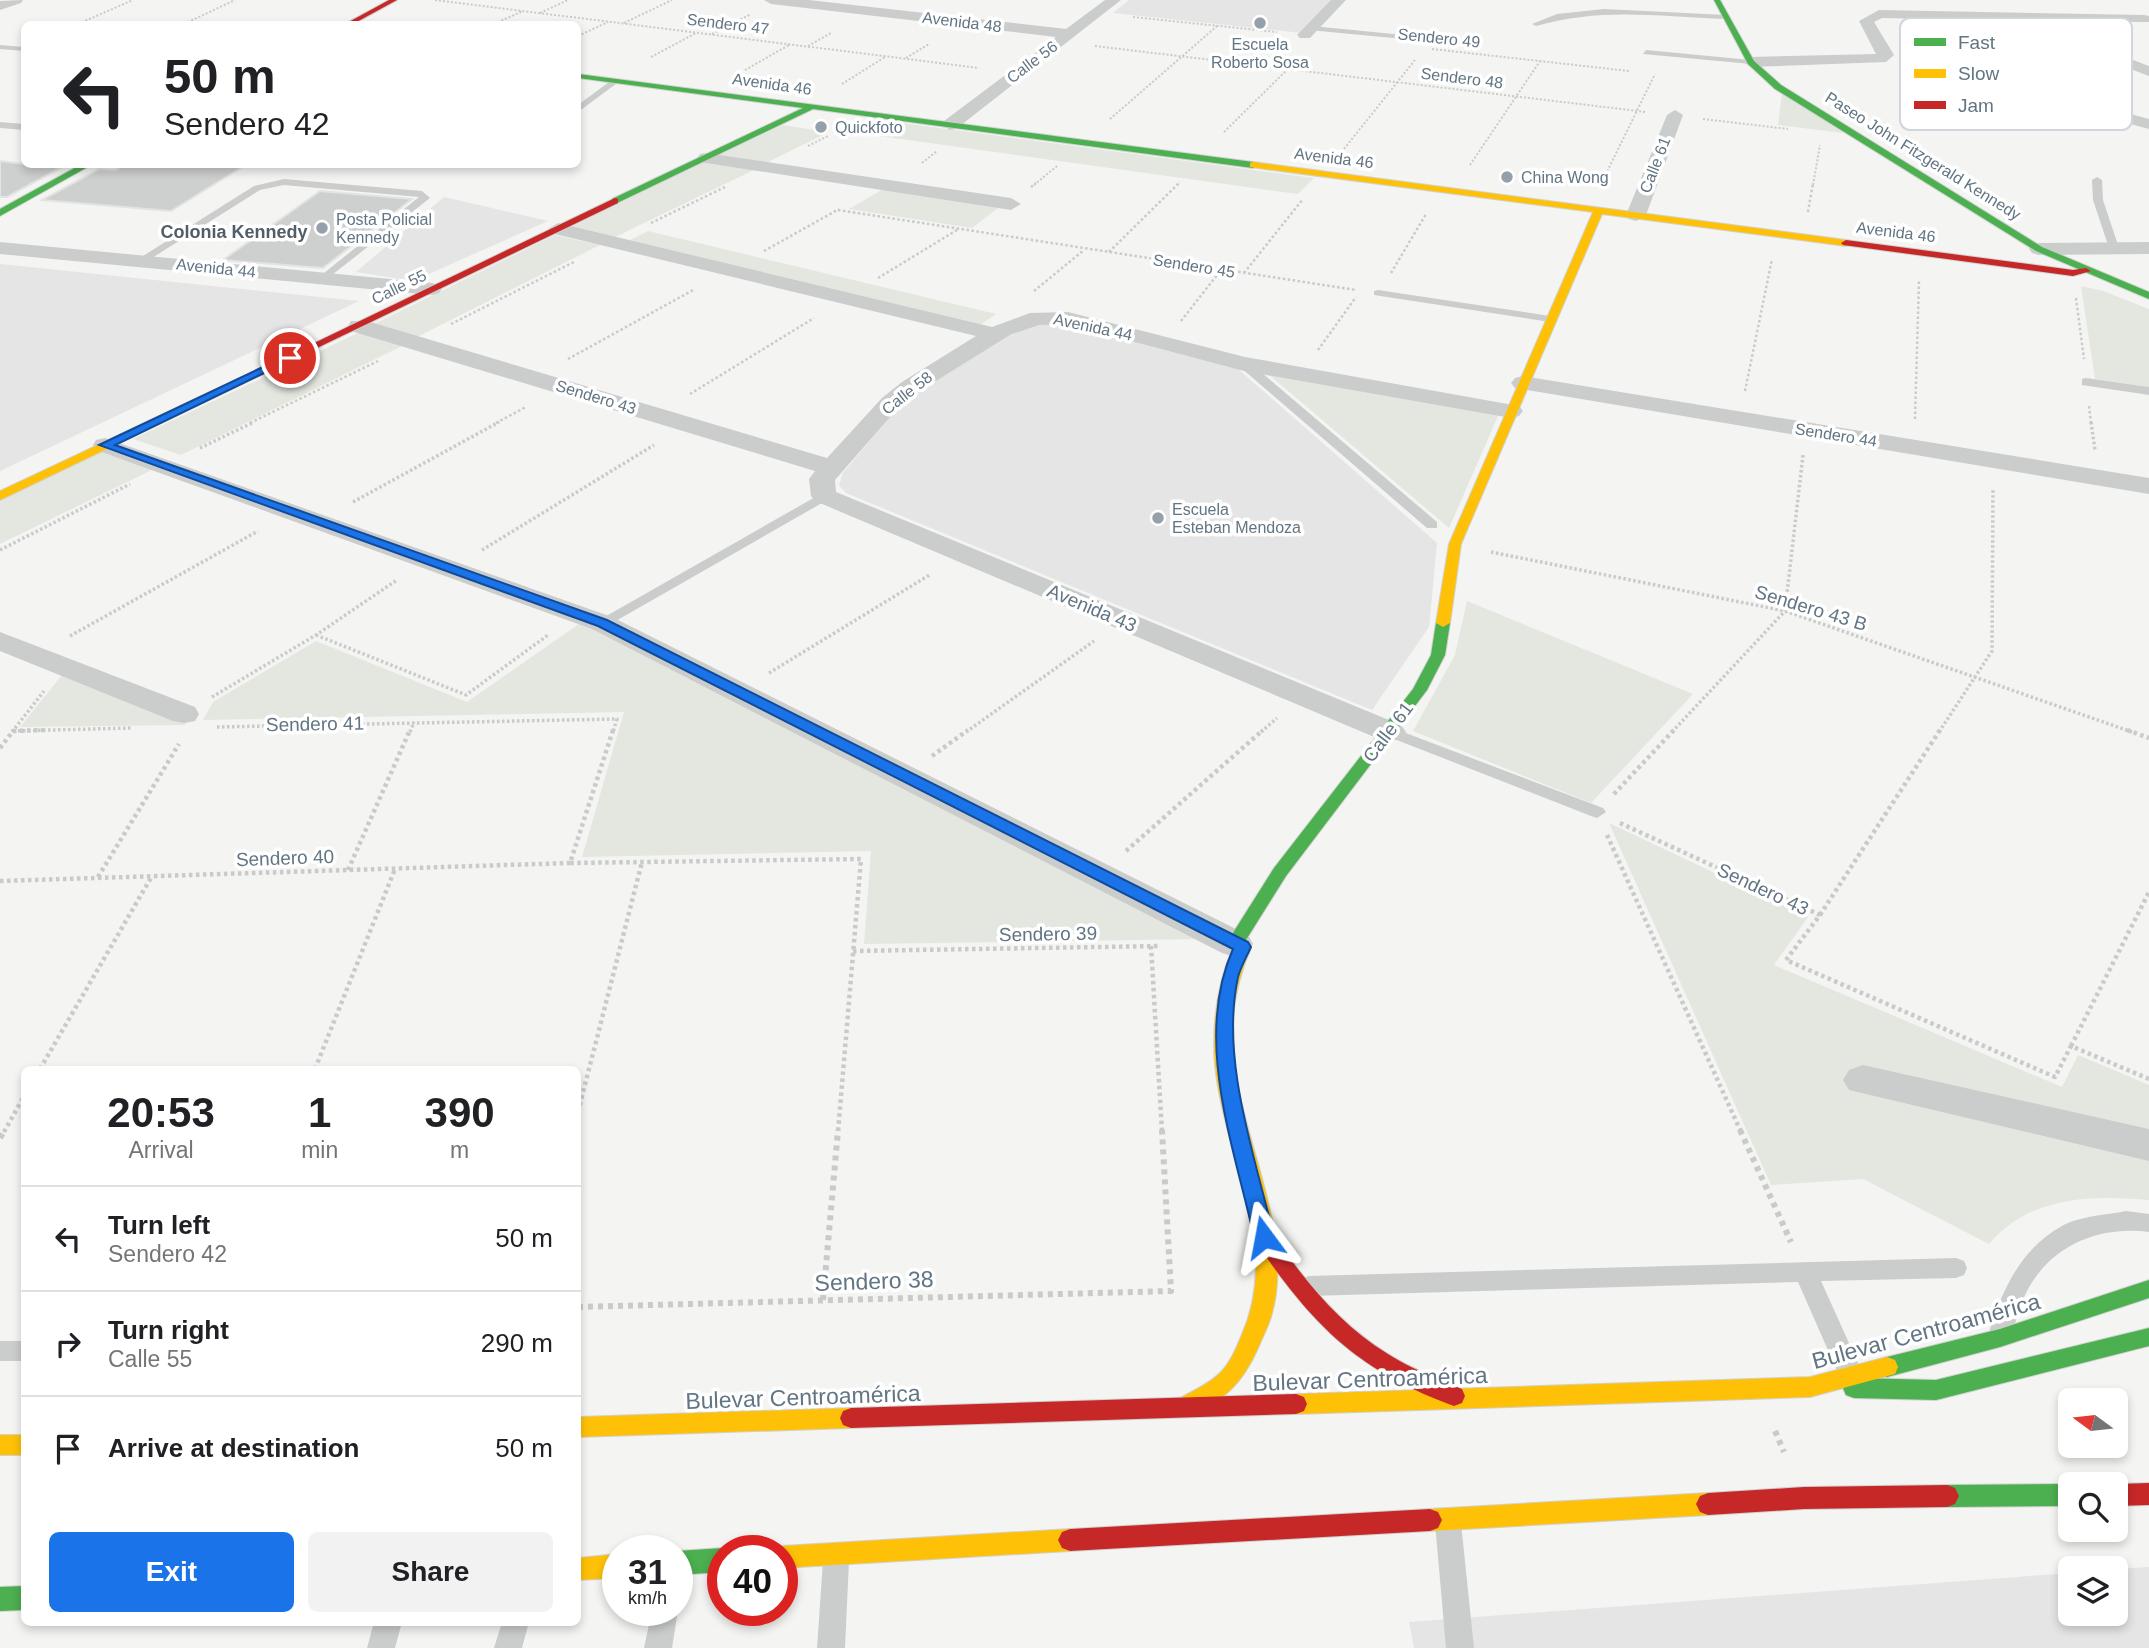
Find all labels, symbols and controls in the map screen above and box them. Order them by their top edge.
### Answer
street label: Avenida 48 [921,9,1003,35]
street label: Sendero 47 [686,11,770,37]
marker: Escuela Roberto Sosa [1252,15,1268,31]
legend [1900,18,2132,130]
street label: Sendero 49 [1397,25,1481,51]
text: Fast [1958,32,1996,53]
place label: Escuela Roberto Sosa [1211,36,1309,71]
street label: Calle 56 [1003,37,1061,86]
icon: left [49,49,140,140]
text: 50 m [164,49,276,103]
text: Slow [1958,63,1999,84]
street label: Sendero 48 [1420,65,1504,91]
street label: Avenida 46 [731,70,813,98]
street label: Paseo John Fitzgerald Kennedy [1822,89,2024,223]
text: Jam [1958,95,1994,116]
text: Sendero 42 [164,106,329,142]
marker: Quickfoto [813,119,829,135]
place label: Quickfoto [835,119,903,136]
street label: Calle 61 [1637,134,1673,195]
street label: Avenida 46 [1293,145,1375,171]
marker: China Wong [1499,169,1515,185]
place label: China Wong [1521,169,1609,186]
place label: Posta Policial Kennedy [336,211,432,246]
street label: Avenida 46 [1855,219,1937,245]
marker: Posta Policial Kennedy [314,220,330,236]
district label: Colonia Kennedy [160,222,308,242]
street label: Sendero 45 [1152,251,1236,281]
street label: Avenida 44 [175,255,257,281]
street label: Calle 55 [369,266,429,308]
street label: Avenida 44 [1052,310,1134,344]
pin [260,328,320,388]
icon: arrive [271,339,309,377]
street label: Calle 58 [879,368,935,418]
street label: Sendero 43 [554,377,638,417]
street label: Sendero 44 [1794,420,1878,450]
place label: Escuela Esteban Mendoza [1172,501,1301,536]
marker: Escuela Esteban Mendoza [1150,510,1166,526]
street label: Avenida 43 [1044,580,1140,636]
street label: Sendero 43 B [1752,581,1870,635]
street label: Calle 61 [1359,698,1417,766]
street label: Sendero 41 [266,713,364,735]
street label: Sendero 40 [236,846,334,870]
street label: Sendero 43 [1714,859,1812,919]
street label: Sendero 39 [999,923,1097,945]
text: 20:53 [107,1089,215,1136]
text: 1 [308,1089,331,1136]
text: 390 [425,1089,495,1136]
text: Arrival [128,1137,194,1163]
text: min [301,1137,338,1163]
text: m [450,1137,469,1163]
position arrow [1227,1200,1301,1274]
text: Turn left [108,1210,210,1240]
icon: left [49,1220,87,1258]
text: 50 m [495,1223,553,1253]
text: Sendero 42 [108,1241,227,1267]
street label: Sendero 38 [814,1266,934,1296]
street label: Bulevar Centroamérica [1809,1288,2043,1374]
text: Turn right [108,1315,229,1345]
icon: right [49,1325,87,1363]
text: 290 m [481,1328,553,1358]
text: Calle 55 [108,1346,192,1372]
street label: Bulevar Centroamérica [1252,1362,1488,1396]
street label: Bulevar Centroamérica [685,1380,921,1414]
north arrow [2058,1388,2128,1458]
map controls [2058,1388,2128,1626]
icon: arrive [49,1430,87,1468]
text: Arrive at destination [108,1433,359,1463]
text: 50 m [495,1433,553,1463]
button: search [2058,1472,2128,1542]
button: Exit [49,1532,294,1612]
button: Share [308,1532,553,1612]
speed limit sign: 40 [707,1535,798,1626]
text: 31 [628,1552,667,1591]
button: layers [2058,1556,2128,1626]
text: km/h [628,1588,667,1608]

